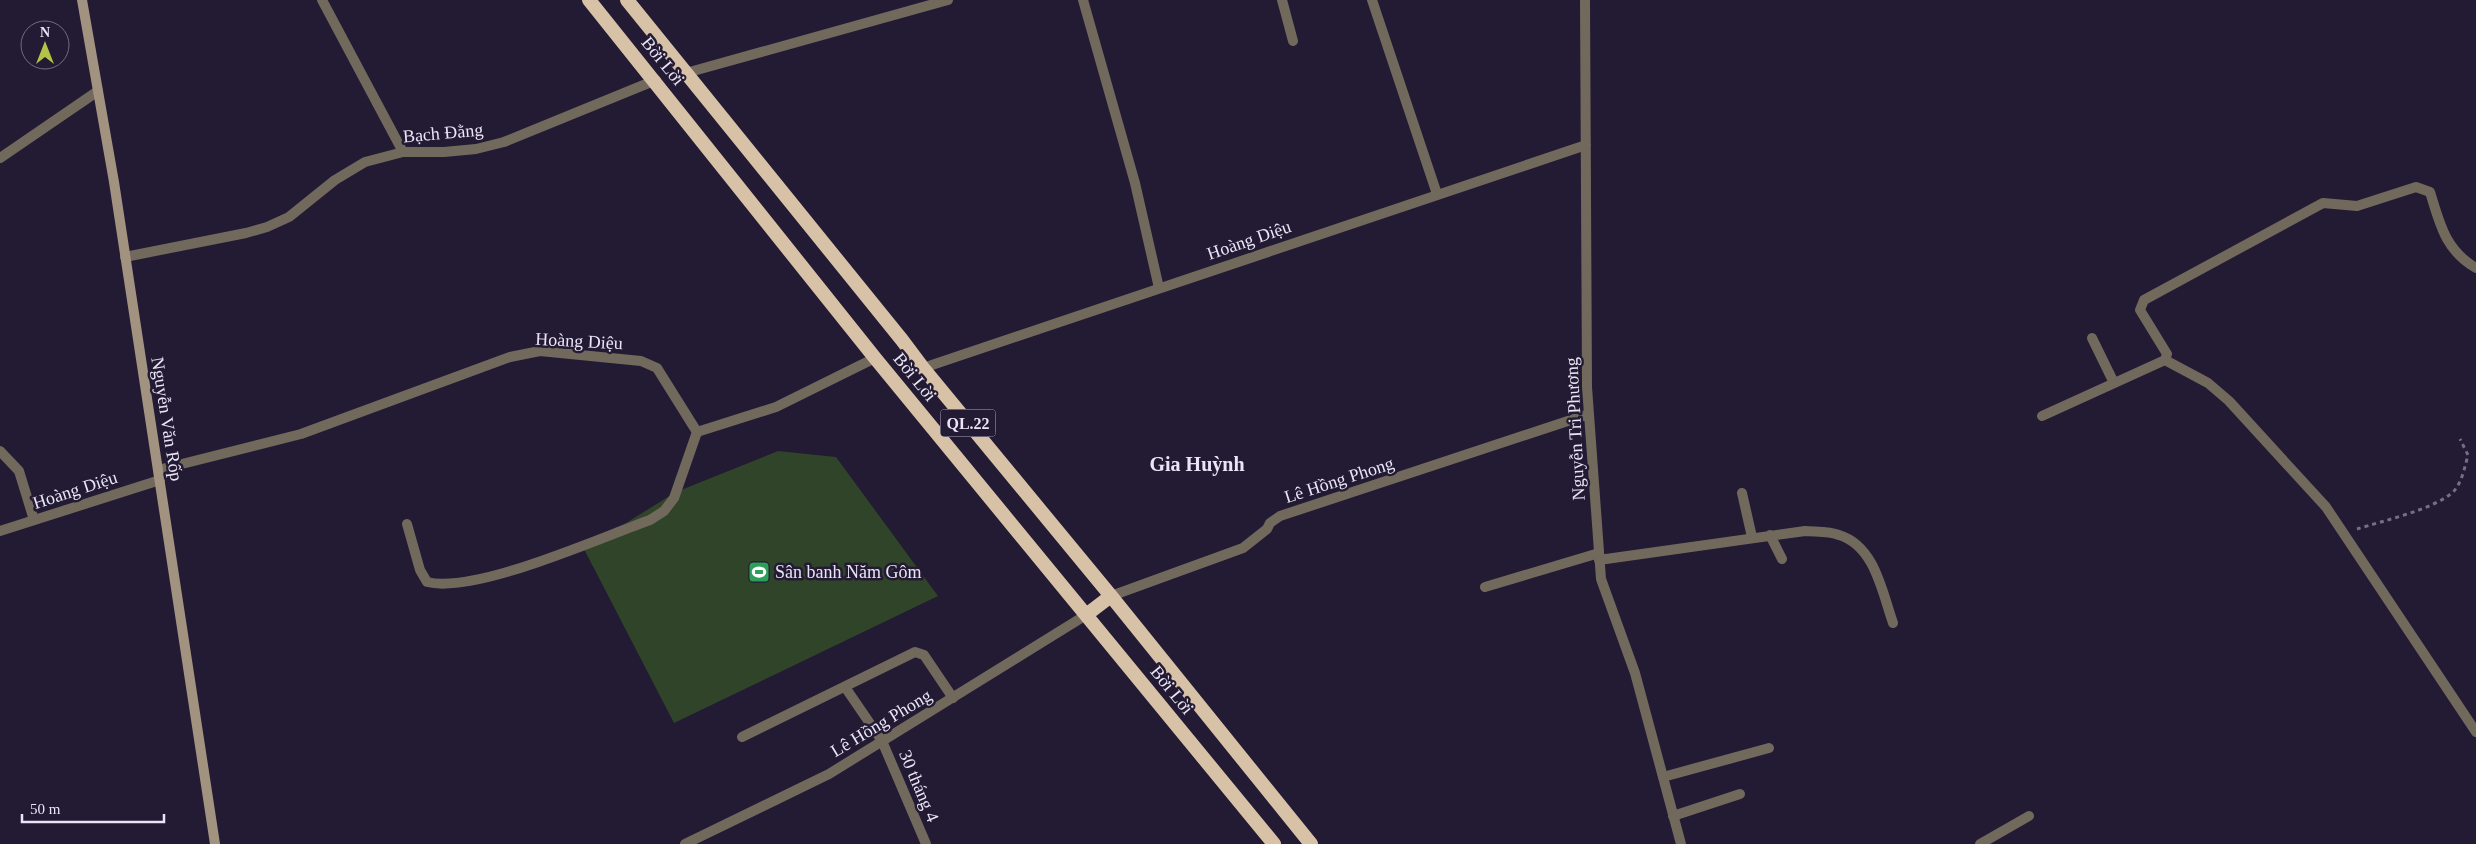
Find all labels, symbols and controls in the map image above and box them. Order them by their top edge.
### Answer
north arrow [20,20,70,70]
text: N [40,25,50,40]
street label: Bời Lời [637,33,689,89]
street label: Bạch Đằng [402,120,484,146]
street label: Hoàng Diệu [1204,216,1294,264]
street label: Hoàng Diệu [535,329,623,353]
street label: Bời Lời [889,349,941,405]
street label: Nguyễn Văn Rốp [147,355,187,483]
street label: Nguyễn Tri Phương [1561,357,1589,501]
road number: QL.22 [940,409,996,436]
district label: Gia Huỳnh [1149,453,1245,476]
street label: Lê Hồng Phong [1282,453,1396,507]
street label: Hoàng Diệu [30,467,120,513]
sports icon: Sân banh Năm Gôm [747,560,771,584]
place label: Sân banh Năm Gôm [775,562,921,582]
street label: Bời Lời [1146,662,1198,718]
street label: Lê Hồng Phong [827,685,935,761]
street label: 30 tháng 4 [895,747,943,825]
scale bar [22,792,165,824]
text: 50 m [30,801,61,817]

